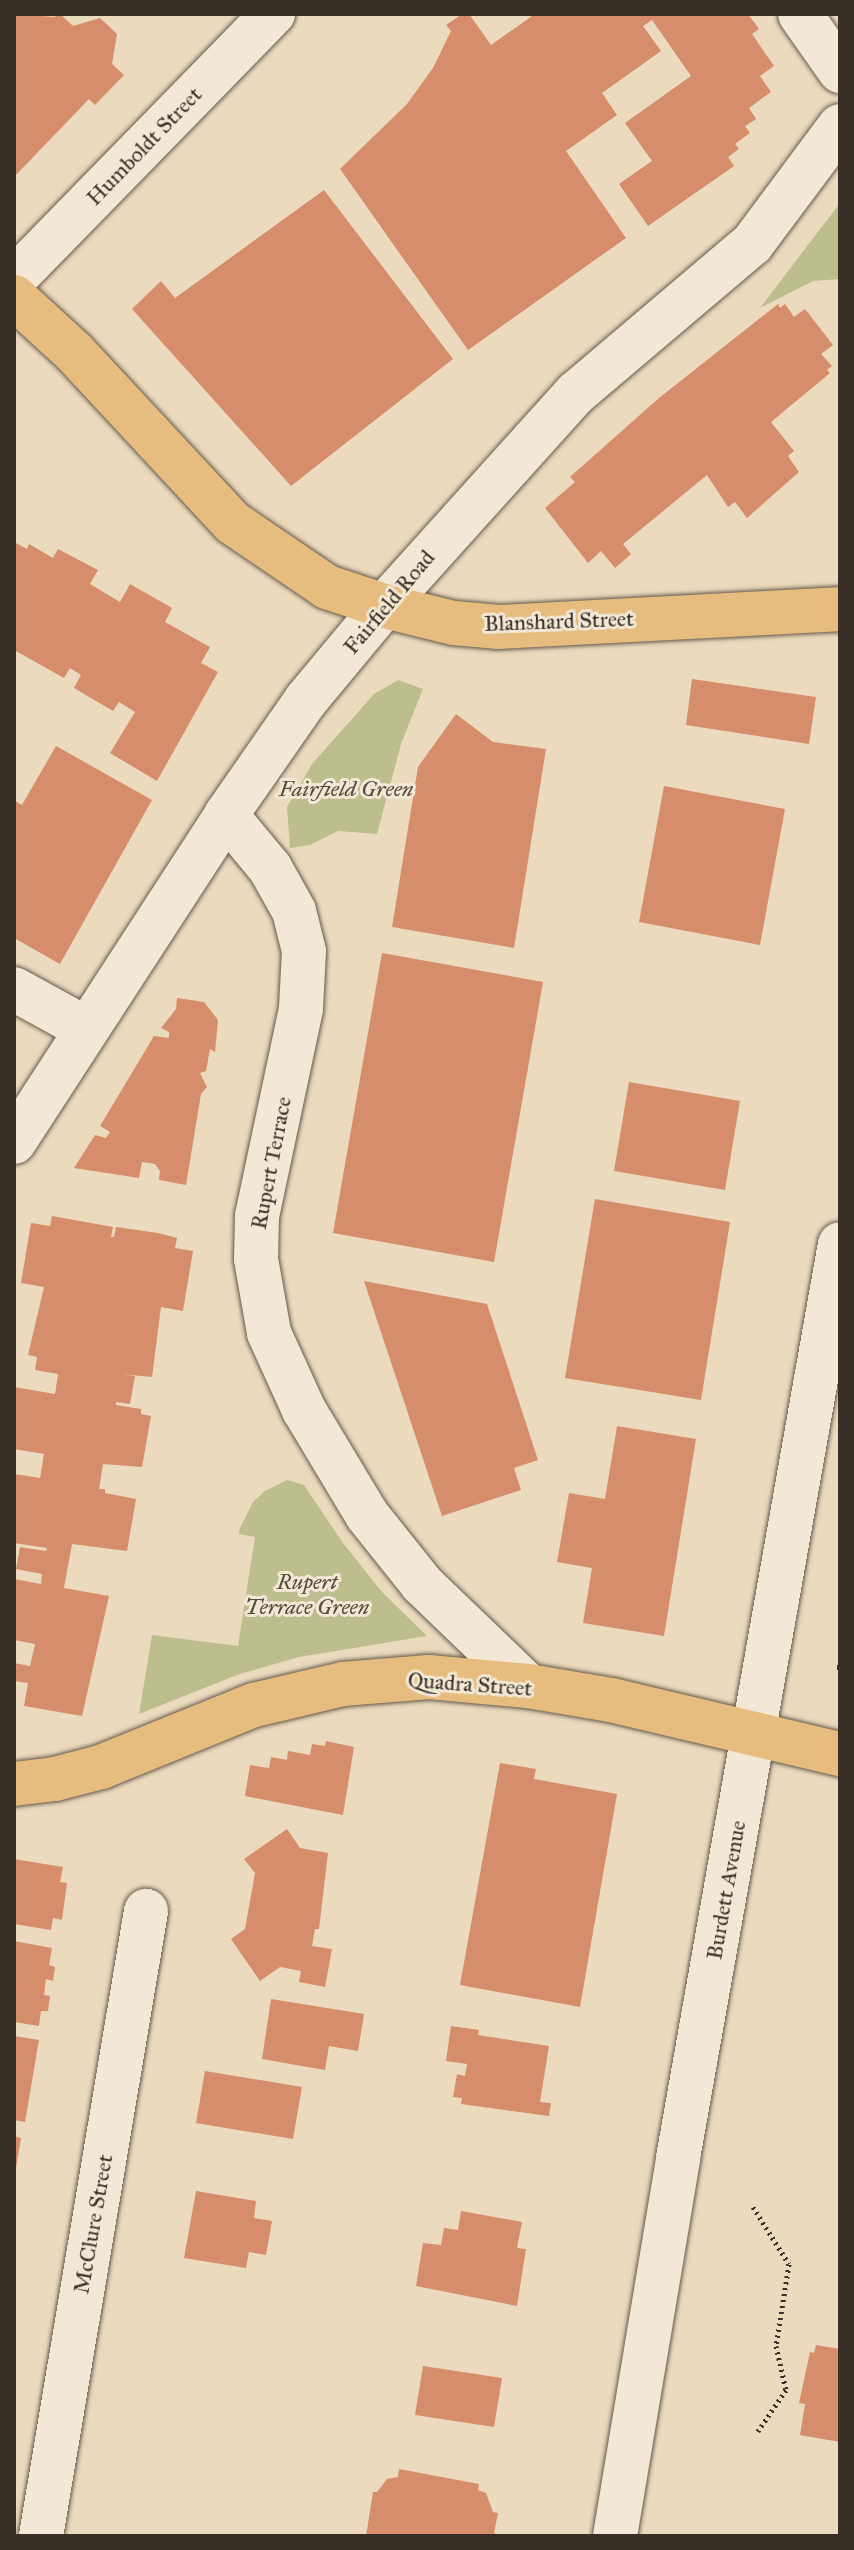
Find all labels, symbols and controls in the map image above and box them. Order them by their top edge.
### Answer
street label: Humboldt Street [81,81,207,211]
street label: Fairfield Road [338,545,440,659]
street label: Blanshard Street [484,605,634,637]
park label: Fairfield Green [279,776,413,802]
street label: Rupert Terrace [245,1094,297,1232]
park label: Rupert Terrace Green [245,1568,369,1620]
street label: Quadra Street [407,1666,533,1702]
street label: Burdett Avenue [701,1818,751,1962]
street label: McClure Street [68,2152,118,2296]

